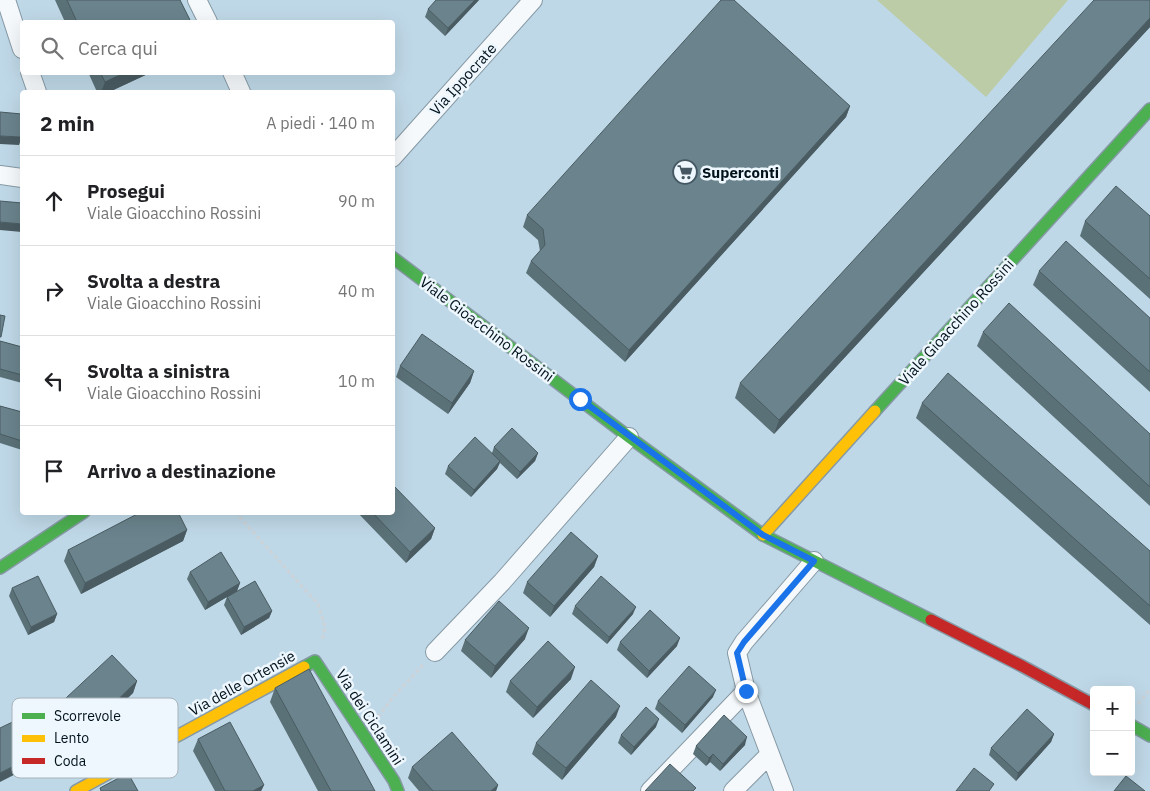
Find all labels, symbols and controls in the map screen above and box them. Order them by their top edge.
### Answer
search box [20,20,395,75]
icon: search [38,34,66,62]
text: Cerca qui [78,36,158,60]
street label: Via Ippocrate [426,39,500,119]
text: 2 min [40,109,95,137]
text: A piedi · 140 m [266,113,375,133]
supermarket icon: Superconti [672,159,698,185]
place label: Superconti [702,163,779,182]
text: Prosegui [87,179,165,203]
icon: ahead [40,187,68,215]
text: 90 m [338,191,375,211]
text: Viale Gioacchino Rossini [87,203,261,223]
street label: Viale Gioacchino Rossini [894,255,1018,389]
text: Svolta a destra [87,269,220,293]
street label: Viale Gioacchino Rossini [416,272,558,386]
icon: right [40,277,68,305]
text: 40 m [338,281,375,301]
text: Viale Gioacchino Rossini [87,293,261,313]
text: Svolta a sinistra [87,359,230,383]
icon: left [40,367,68,395]
text: 10 m [338,371,375,391]
text: Viale Gioacchino Rossini [87,383,261,403]
route start [569,388,592,411]
icon: arrive [40,457,68,485]
text: Arrivo a destinazione [87,459,276,483]
street label: Via delle Ortensie [185,646,299,720]
street label: Via dei Ciclamini [332,665,408,769]
route end [735,680,758,703]
map controls [1090,686,1135,776]
button: + [1090,686,1135,731]
legend [12,698,178,778]
text: Scorrevole [54,707,121,725]
text: Lento [54,729,89,747]
button: − [1090,731,1135,776]
text: Coda [54,752,87,770]

